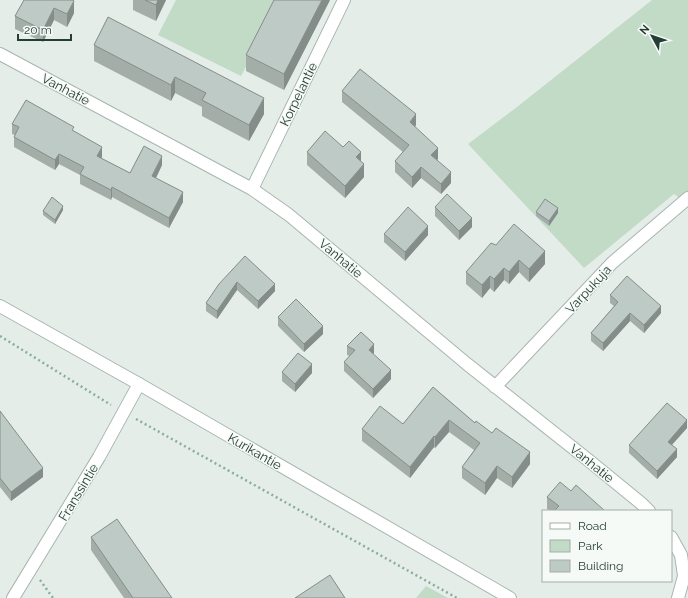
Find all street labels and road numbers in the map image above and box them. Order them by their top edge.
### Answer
street label: Korpelantie [277,60,320,128]
street label: Vanhatie [39,71,93,108]
street label: Vanhatie [316,236,366,281]
street label: Varpukuja [562,262,614,316]
street label: Kurikantie [225,430,285,473]
street label: Vanhatie [567,441,617,486]
street label: Franssintie [55,461,102,524]

